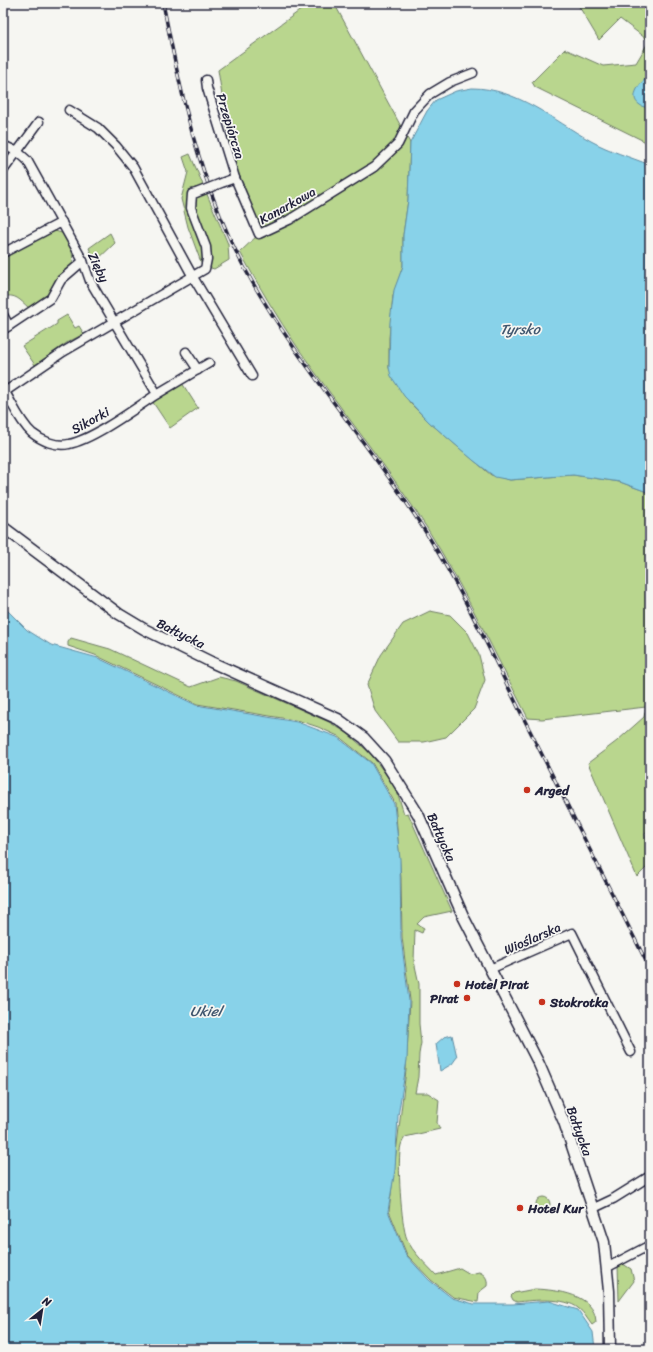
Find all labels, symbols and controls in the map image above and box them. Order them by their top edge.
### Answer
street label: Przepiórcza [210,90,252,162]
street label: Kanarkowa [254,180,320,231]
street label: Zięby [82,248,116,286]
water label: Tyrsko [500,317,542,342]
street label: Sikorki [67,400,114,440]
street label: Bałtycka [153,612,209,655]
place label: Arged [534,779,570,802]
marker: Arged [522,785,532,795]
street label: Bałtycka [421,809,463,866]
street label: Wioślarska [500,915,565,961]
place label: Hotel Pirat [464,973,529,996]
marker: Hotel Pirat [452,979,462,989]
place label: Pirat [430,987,459,1010]
place label: Stokrotka [549,991,609,1014]
marker: Pirat [462,993,472,1003]
marker: Stokrotka [537,997,547,1007]
water label: Ukiel [190,999,225,1024]
street label: Bałtycka [560,1103,599,1160]
place label: Hotel Kur [527,1197,585,1220]
marker: Hotel Kur [515,1203,525,1213]
north arrow [22,1290,62,1330]
text: N [38,1291,55,1312]

